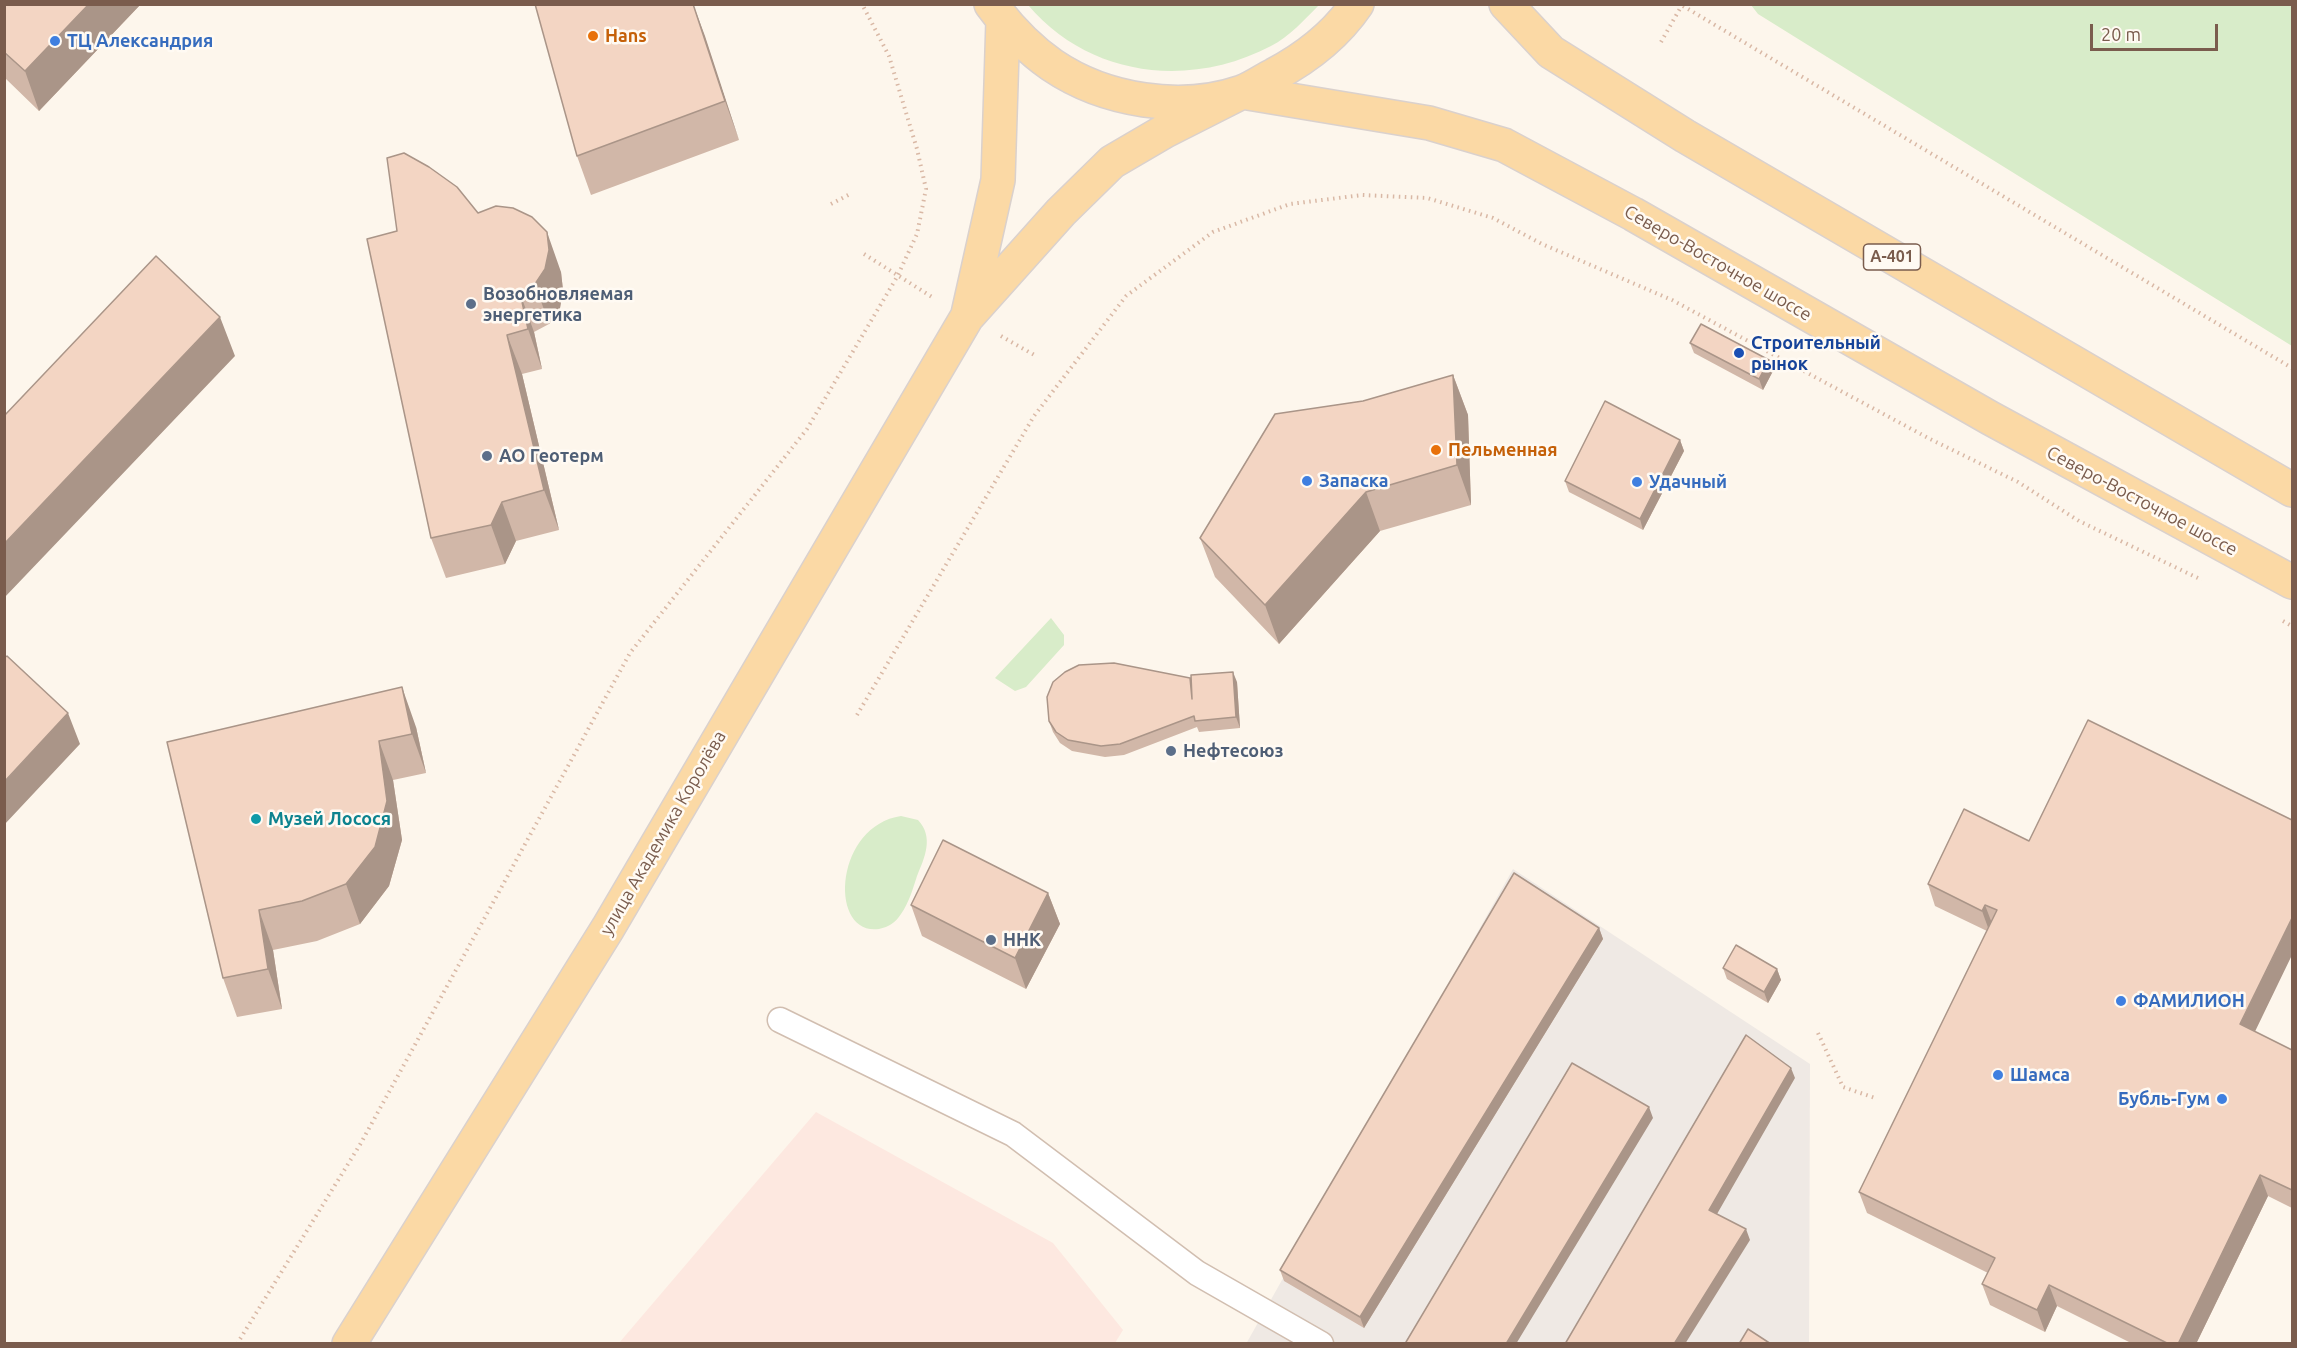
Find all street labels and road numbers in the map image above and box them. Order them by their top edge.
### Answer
street label: Северо-Восточное шоссе [1620,200,1816,326]
road number: А-401 [1864,244,1920,270]
street label: Северо-Восточное шоссе [2043,442,2241,560]
street label: улица Академика Королёва [596,727,730,939]

